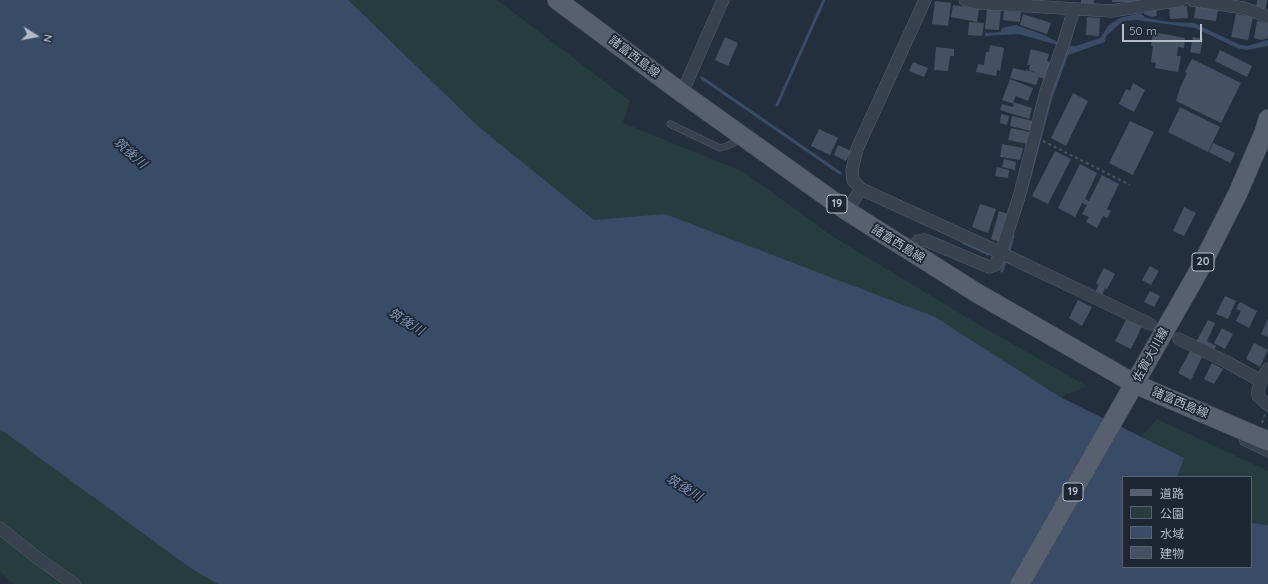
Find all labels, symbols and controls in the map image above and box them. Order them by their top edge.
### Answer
north arrow [16,16,56,56]
scale bar [1124,16,1204,42]
text: 50 m [1129,23,1157,38]
text: N [40,33,55,44]
street label: 諸富西島線 [606,33,662,81]
water label: 筑後川 [110,134,150,172]
road number: 19 [827,195,847,213]
street label: 諸富西島線 [869,222,927,266]
road number: 20 [1192,253,1214,271]
water label: 筑後川 [385,305,427,339]
street label: 佐賀大川線 [1130,325,1172,385]
street label: 諸富西島線 [1150,385,1210,421]
water label: 筑後川 [663,471,705,505]
legend [1122,476,1252,568]
road number: 19 [1063,483,1083,501]
text: 道路 [1160,486,1184,501]
text: 公園 [1160,506,1184,521]
text: 水域 [1160,526,1184,541]
text: 建物 [1160,546,1184,561]

